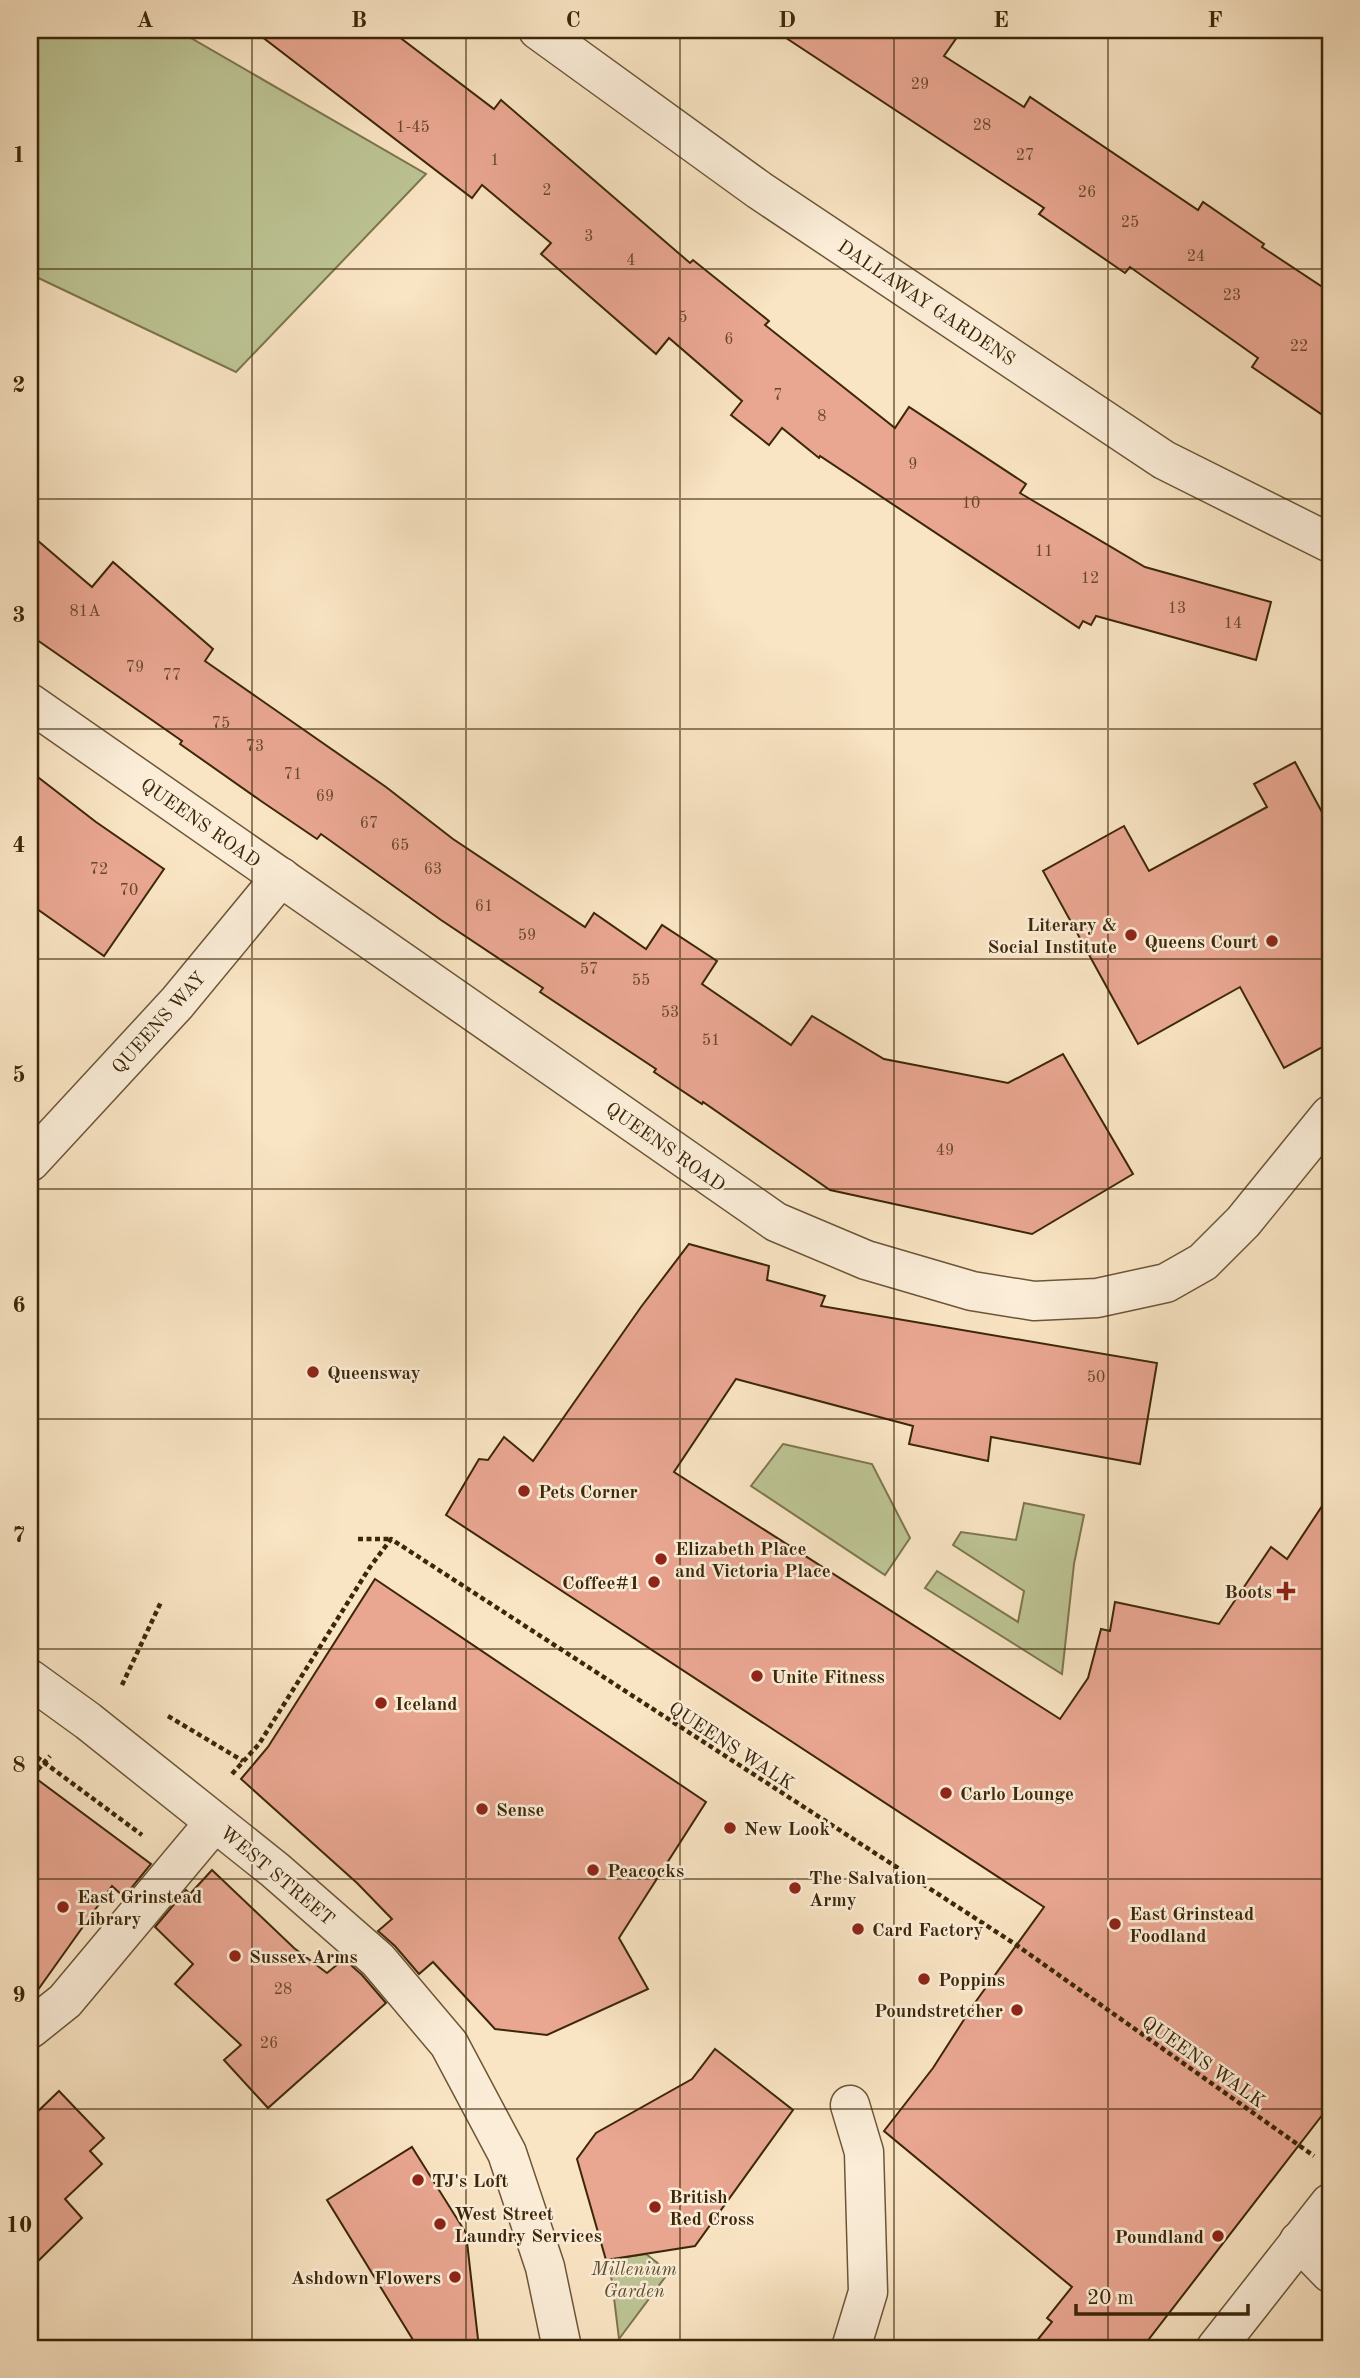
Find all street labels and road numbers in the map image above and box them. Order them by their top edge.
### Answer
street label: DALLAWAY GARDENS [833,238,1018,371]
street label: QUEENS ROAD [136,776,263,872]
street label: QUEENS WAY [109,969,210,1078]
street label: QUEENS ROAD [601,1100,728,1196]
street label: QUEENS WALK [665,1700,797,1795]
street label: WEST STREET [216,1824,337,1930]
street label: QUEENS WALK [1138,2014,1268,2112]

